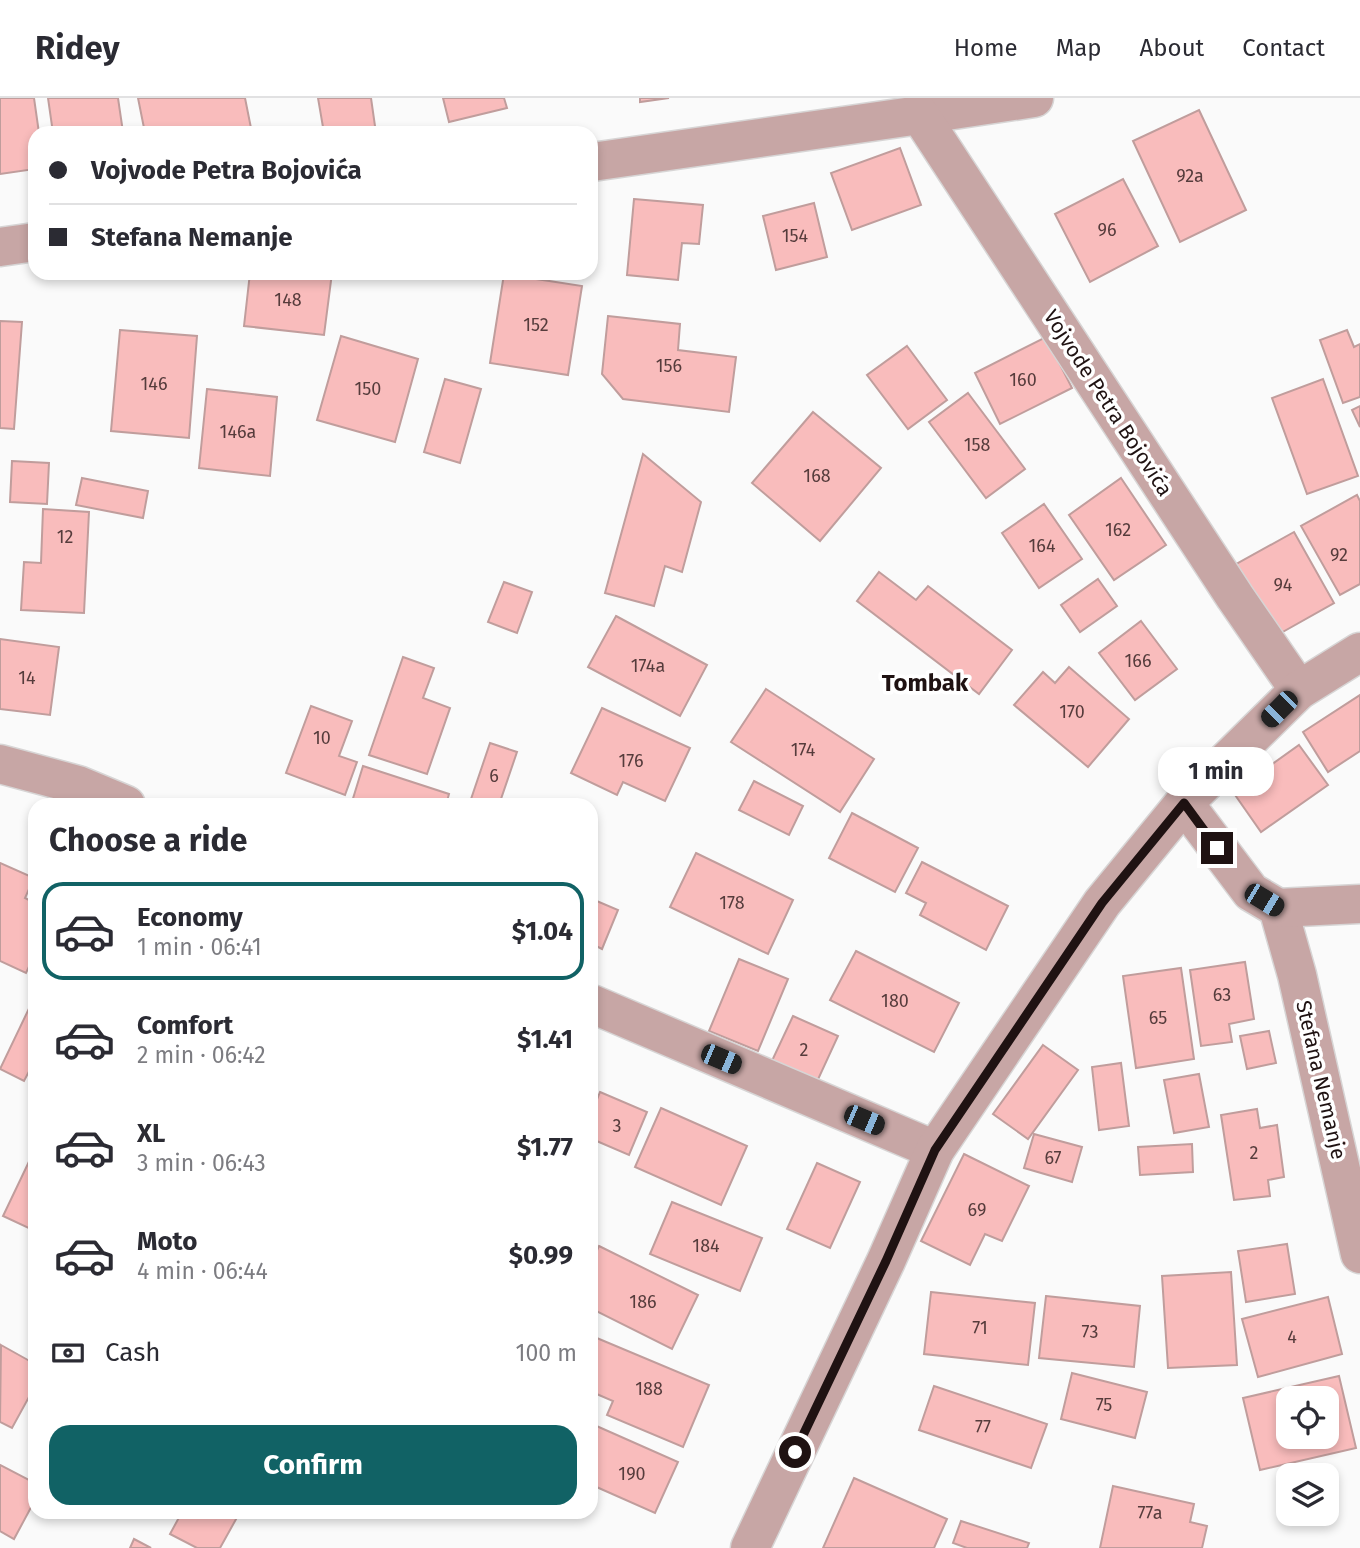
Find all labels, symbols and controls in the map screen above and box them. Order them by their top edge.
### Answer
text: Ridey [35,28,120,68]
text: Home [954,34,1018,62]
text: Map [1056,34,1102,62]
text: About [1140,34,1204,62]
text: Contact [1242,34,1325,62]
text: Vojvode Petra Bojovića [91,155,362,186]
house number: 92a [1176,165,1204,187]
house number: 96 [1097,219,1117,241]
text: Stefana Nemanje [91,222,293,253]
house number: 154 [782,225,809,247]
house number: 148 [274,289,302,311]
street label: Vojvode Petra Bojovića [1038,305,1178,501]
house number: 152 [523,314,549,336]
house number: 156 [656,355,682,377]
house number: 160 [1009,369,1037,391]
house number: 146 [141,373,167,395]
house number: 150 [355,378,381,400]
house number: 146a [220,421,256,443]
house number: 158 [964,434,990,456]
house number: 168 [803,465,831,487]
house number: 162 [1105,519,1131,541]
house number: 12 [57,526,73,548]
house number: 164 [1029,535,1056,557]
house number: 92 [1330,544,1348,566]
house number: 94 [1274,574,1293,596]
house number: 166 [1125,650,1151,672]
house number: 174a [631,655,665,677]
house number: 14 [18,667,36,689]
district label: Tombak [882,669,969,697]
car [1257,687,1302,731]
house number: 170 [1059,701,1085,723]
house number: 10 [313,727,331,749]
house number: 174 [791,739,816,761]
callout: 1 min [1159,746,1275,796]
house number: 176 [619,750,643,772]
text: 1 min [1188,757,1244,785]
house number: 6 [489,765,499,787]
text: Choose a ride [49,821,247,859]
route end [1201,832,1233,864]
car [1241,880,1288,920]
house number: 178 [719,892,745,914]
icon: car [53,900,116,963]
text: Economy [137,902,243,933]
text: $1.04 [512,916,573,947]
text: 1 min · 06:41 [137,933,262,961]
house number: 63 [1213,984,1231,1006]
house number: 180 [881,990,909,1012]
street label: Stefana Nemanje [1290,998,1352,1162]
house number: 65 [1149,1007,1167,1029]
icon: car [53,1008,116,1071]
text: Comfort [137,1010,233,1041]
text: $1.41 [517,1024,573,1055]
house number: 2 [800,1039,809,1061]
text: 2 min · 06:42 [137,1041,266,1069]
car [698,1041,745,1077]
car [841,1102,888,1138]
house number: 3 [613,1115,621,1137]
icon: car [53,1116,116,1179]
text: XL [137,1118,165,1149]
text: $1.77 [517,1132,573,1163]
house number: 2 [1250,1142,1259,1164]
house number: 67 [1044,1147,1062,1169]
text: 3 min · 06:43 [137,1149,266,1177]
house number: 69 [968,1199,986,1221]
icon: car [53,1224,116,1287]
text: Moto [137,1226,197,1257]
house number: 184 [692,1235,720,1257]
text: $0.99 [509,1240,573,1271]
text: 4 min · 06:44 [137,1257,268,1285]
house number: 186 [629,1291,657,1313]
house number: 71 [972,1317,988,1339]
house number: 73 [1082,1321,1098,1343]
house number: 4 [1287,1326,1297,1348]
icon: cash [49,1334,87,1372]
text: Cash [105,1337,161,1368]
text: 100 m [516,1339,577,1367]
house number: 188 [635,1378,663,1400]
map controls [1276,1386,1339,1526]
button: locate [1276,1386,1339,1449]
house number: 75 [1096,1394,1112,1416]
house number: 77 [975,1416,991,1438]
button: Confirm [49,1425,577,1505]
route start [779,1436,811,1468]
house number: 190 [618,1463,646,1485]
button: layers [1276,1463,1339,1526]
house number: 77a [1137,1502,1163,1524]

